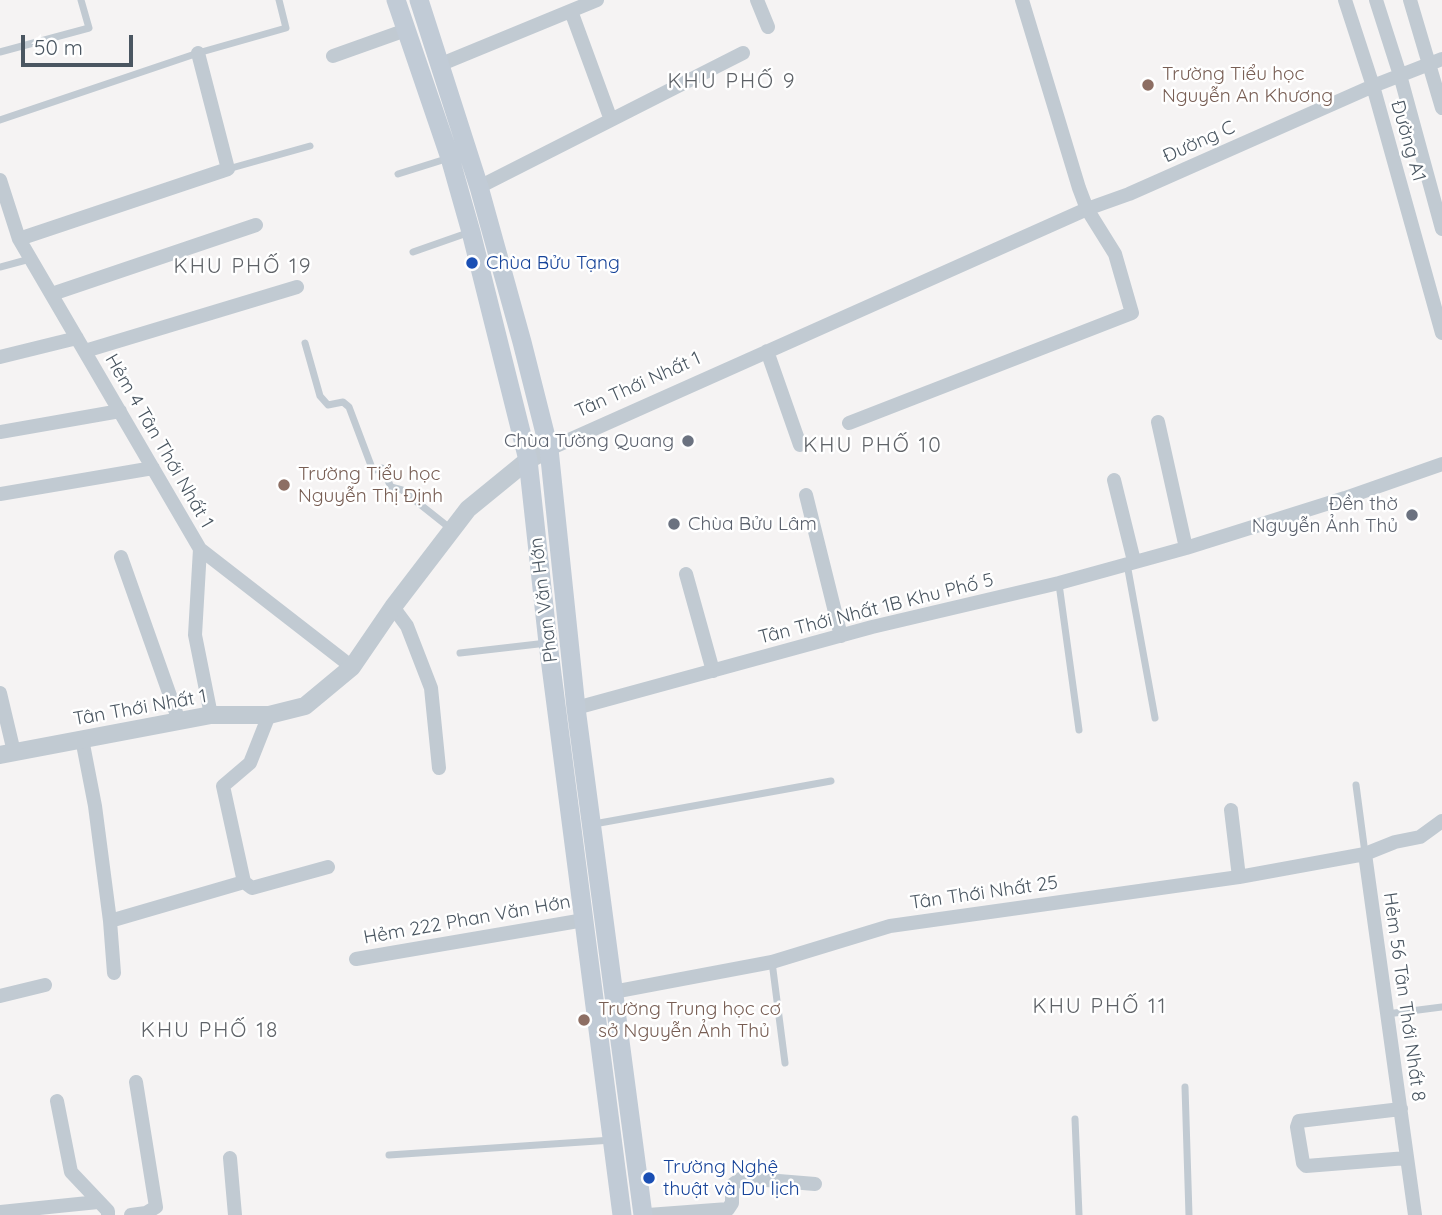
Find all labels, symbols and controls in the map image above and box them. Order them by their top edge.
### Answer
scale bar [24,21,136,65]
text: 50 m [34,34,83,60]
place label: Trường Tiểu học Nguyễn An Khương [1162,63,1333,107]
district label: KHU PHỐ 9 [669,69,795,95]
marker: Trường Tiểu học Nguyễn An Khương [1140,77,1156,93]
street label: Đường A1 [1386,98,1430,184]
street label: Đường C [1159,116,1239,168]
place label: Chùa Bửu Tạng [486,252,620,274]
district label: KHU PHỐ 19 [175,254,311,280]
marker: Chùa Bửu Tạng [464,255,480,271]
street label: Tân Thới Nhất 1 [572,347,704,423]
street label: Hẻm 4 Tân Thới Nhất 1 [100,350,218,532]
place label: Chùa Tường Quang [504,430,674,452]
marker: Chùa Tường Quang [680,433,696,449]
district label: KHU PHỐ 10 [804,433,942,459]
place label: Trường Tiểu học Nguyễn Thị Định [298,463,443,507]
marker: Trường Tiểu học Nguyễn Thị Định [276,477,292,493]
place label: Đền thờ Nguyễn Ảnh Thủ [1252,493,1398,537]
marker: Đền thờ Nguyễn Ảnh Thủ [1404,507,1420,523]
place label: Chùa Bửu Lâm [688,513,817,535]
marker: Chùa Bửu Lâm [666,516,682,532]
street label: Phan Văn Hớn [525,536,563,664]
street label: Tân Thới Nhất 1B Khu Phố 5 [756,569,996,649]
street label: Tân Thới Nhất 1 [72,685,208,731]
street label: Tân Thới Nhất 25 [909,871,1059,915]
street label: Hẻm 222 Phan Văn Hớn [362,891,572,949]
street label: Hẻm 56 Tân Thới Nhất 8 [1378,891,1430,1103]
district label: KHU PHỐ 11 [1034,994,1166,1020]
place label: Trường Trung học cơ sở Nguyễn Ảnh Thủ [598,998,781,1042]
marker: Trường Trung học cơ sở Nguyễn Ảnh Thủ [576,1012,592,1028]
district label: KHU PHỐ 18 [142,1018,278,1044]
place label: Trường Nghệ thuật và Du lịch [663,1156,800,1200]
marker: Trường Nghệ thuật và Du lịch [641,1170,657,1186]

